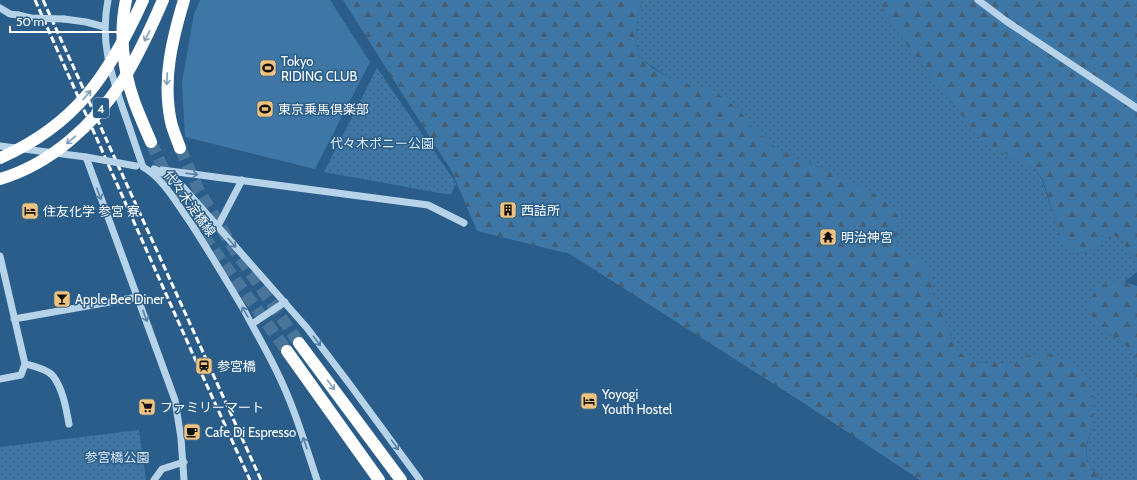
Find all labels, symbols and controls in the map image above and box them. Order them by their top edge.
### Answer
scale bar [10,8,125,34]
text: 50 m [16,14,44,29]
one-way arrow [143,29,150,41]
place label: Tokyo RIDING CLUB [281,53,357,84]
sports icon: Tokyo RIDING CLUB [258,58,278,78]
one-way arrow [164,72,171,85]
one-way arrow [83,89,92,100]
road number: 4 [93,98,109,118]
sports icon: 東京乗馬倶楽部 [255,99,275,119]
place label: 東京乗馬倶楽部 [278,101,369,117]
one-way arrow [65,135,76,144]
park label: 代々木ポニー公園 [330,135,434,151]
street label: 代々木淀橋線 [161,167,219,239]
one-way arrow [185,170,198,178]
one-way arrow [96,187,104,199]
building icon: 西詰所 [498,200,518,220]
hotel icon: 住友化学 参宮 寮 [20,201,40,221]
place label: 西詰所 [521,202,560,218]
place label: 住友化学 参宮 寮 [43,203,140,219]
temple icon: 明治神宮 [818,227,838,247]
place label: 明治神宮 [841,229,893,245]
one-way arrow [227,237,236,247]
bar icon: Apple Bee Diner [52,289,72,309]
place label: Apple Bee Diner [75,291,165,307]
one-way arrow [240,306,248,318]
one-way arrow [141,309,149,321]
one-way arrow [313,335,321,346]
station icon: 参宮橋 [194,356,214,376]
place label: 参宮橋 [217,358,256,374]
one-way arrow [327,380,335,391]
place label: Yoyogi Youth Hostel [601,386,672,417]
hotel icon: Yoyogi Youth Hostel [579,391,599,411]
supermarket icon: ファミリーマート [137,397,157,417]
place label: ファミリーマート [160,399,264,415]
cafe icon: Cafe Di Espresso [182,422,202,442]
place label: Cafe Di Espresso [205,424,296,440]
one-way arrow [301,436,308,449]
one-way arrow [391,439,399,450]
park label: 参宮橋公園 [84,449,150,465]

